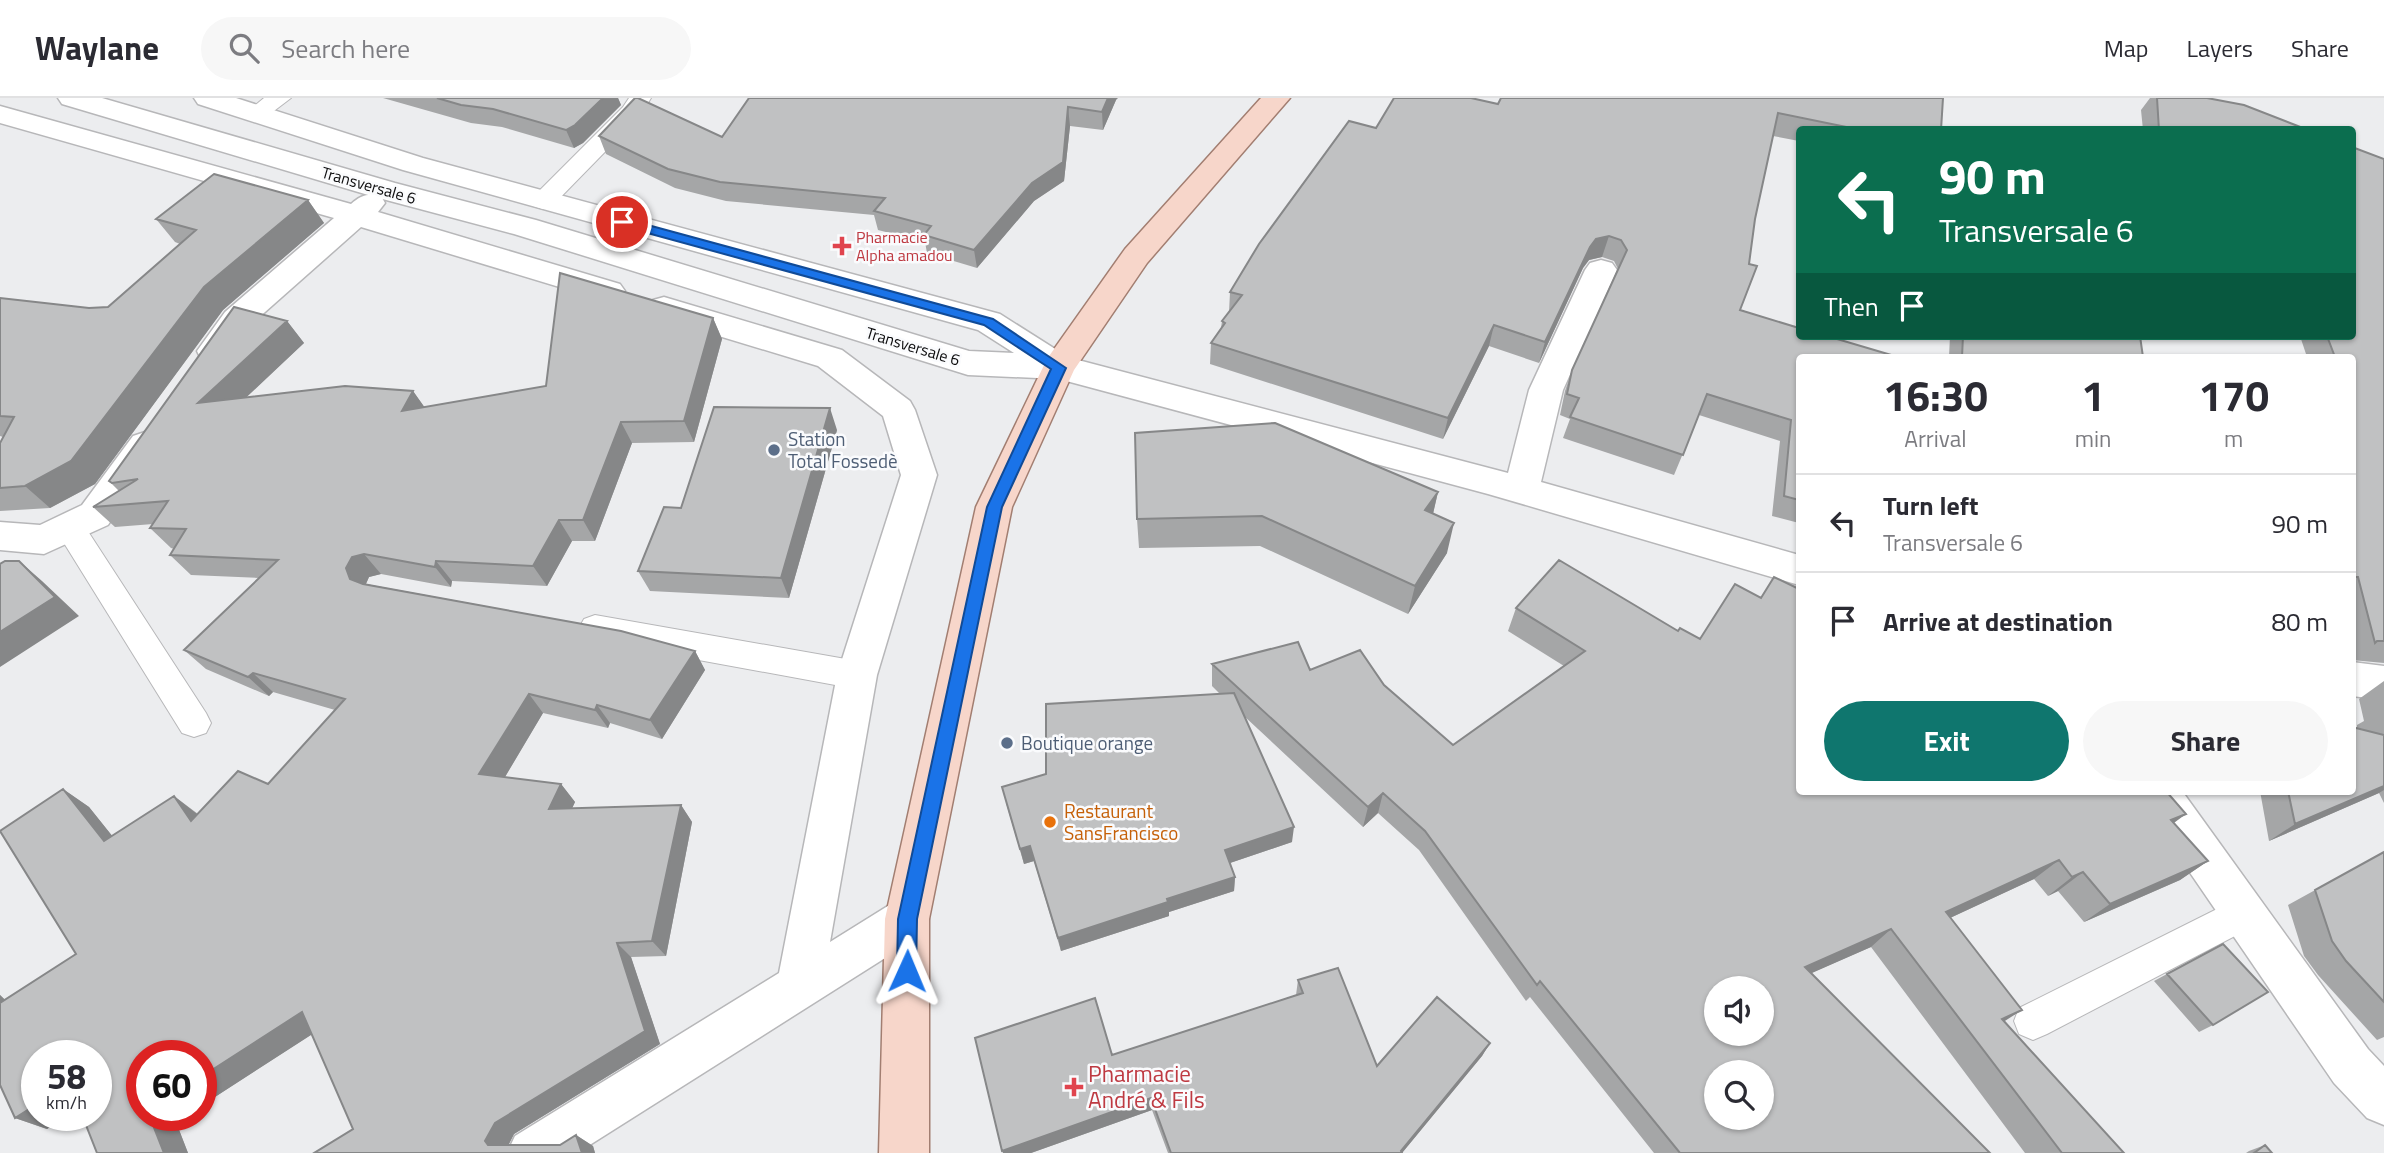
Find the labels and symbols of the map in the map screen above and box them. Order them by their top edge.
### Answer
street label: Transversale 6 [319,160,419,210]
pin [592,192,652,252]
place label: Pharmacie Alpha amadou [856,225,953,267]
marker: Pharmacie Alpha amadou [834,238,850,254]
street label: Transversale 6 [863,320,963,372]
place label: Station Total Fossedè [788,424,898,475]
marker: Station Total Fossedè [766,442,782,458]
place label: Boutique orange [1021,728,1153,757]
marker: Boutique orange [999,735,1015,751]
place label: Restaurant SansFrancisco [1064,796,1178,847]
marker: Restaurant SansFrancisco [1042,814,1058,830]
position arrow [870,934,944,1008]
speed limit sign: 60 [126,1040,217,1131]
place label: Pharmacie André & Fils [1088,1056,1205,1117]
marker: Pharmacie André & Fils [1066,1079,1082,1095]

